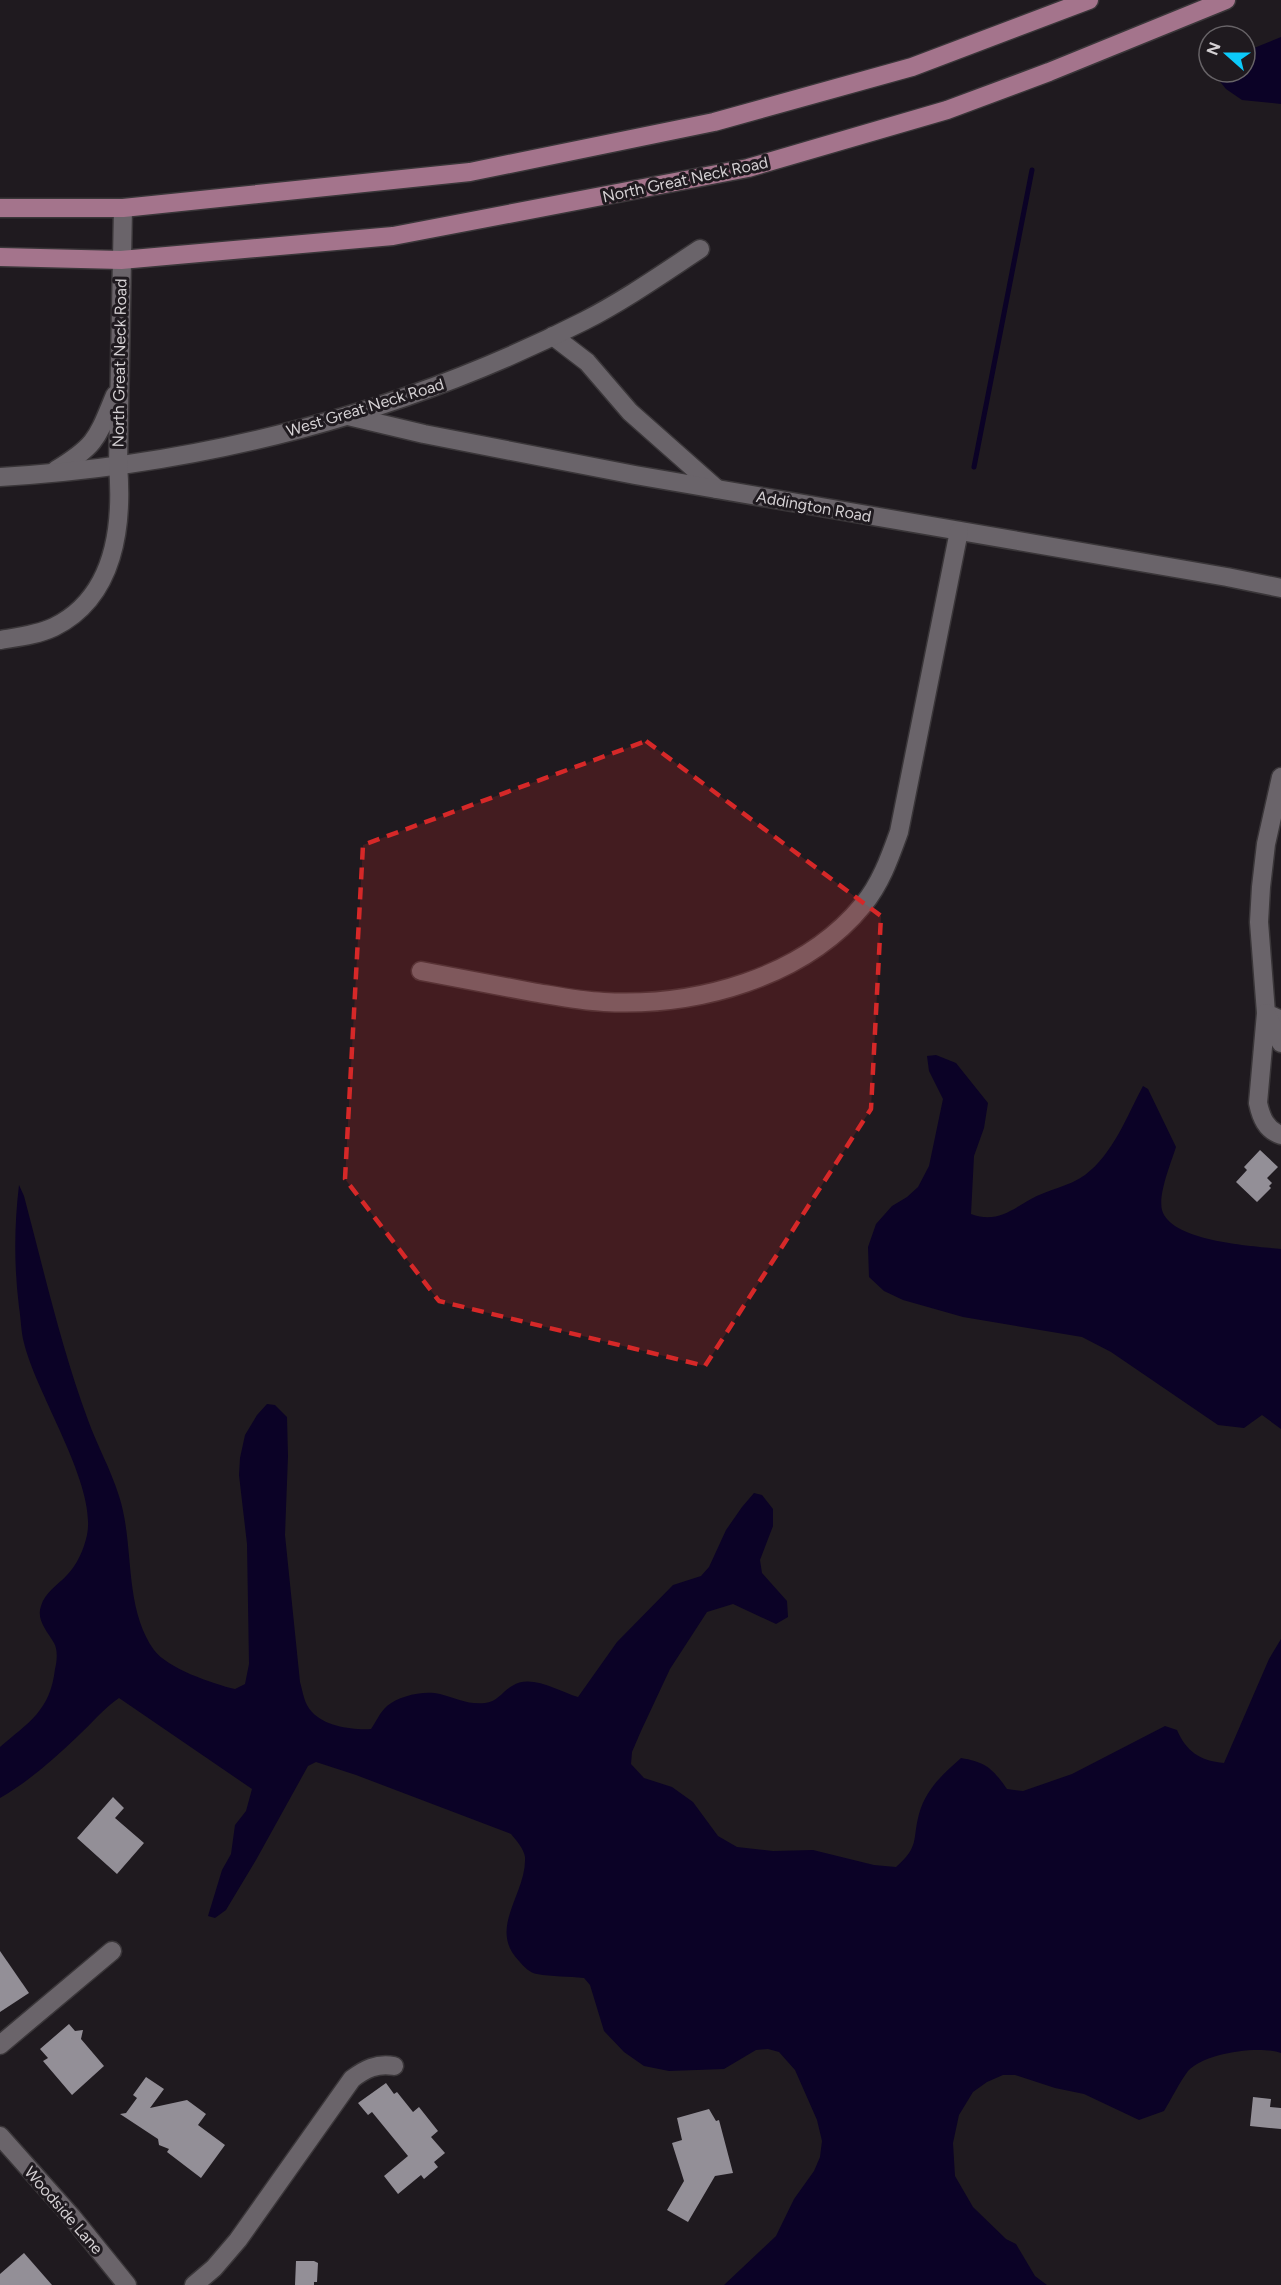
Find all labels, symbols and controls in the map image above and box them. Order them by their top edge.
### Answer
north arrow [1197,24,1257,84]
text: N [1202,40,1225,58]
street label: North Great Neck Road [601,153,770,206]
street label: North Great Neck Road [109,278,130,448]
street label: West Great Neck Road [284,374,446,440]
street label: Addington Road [755,487,873,526]
street label: Woodside Lane [20,2163,107,2258]

